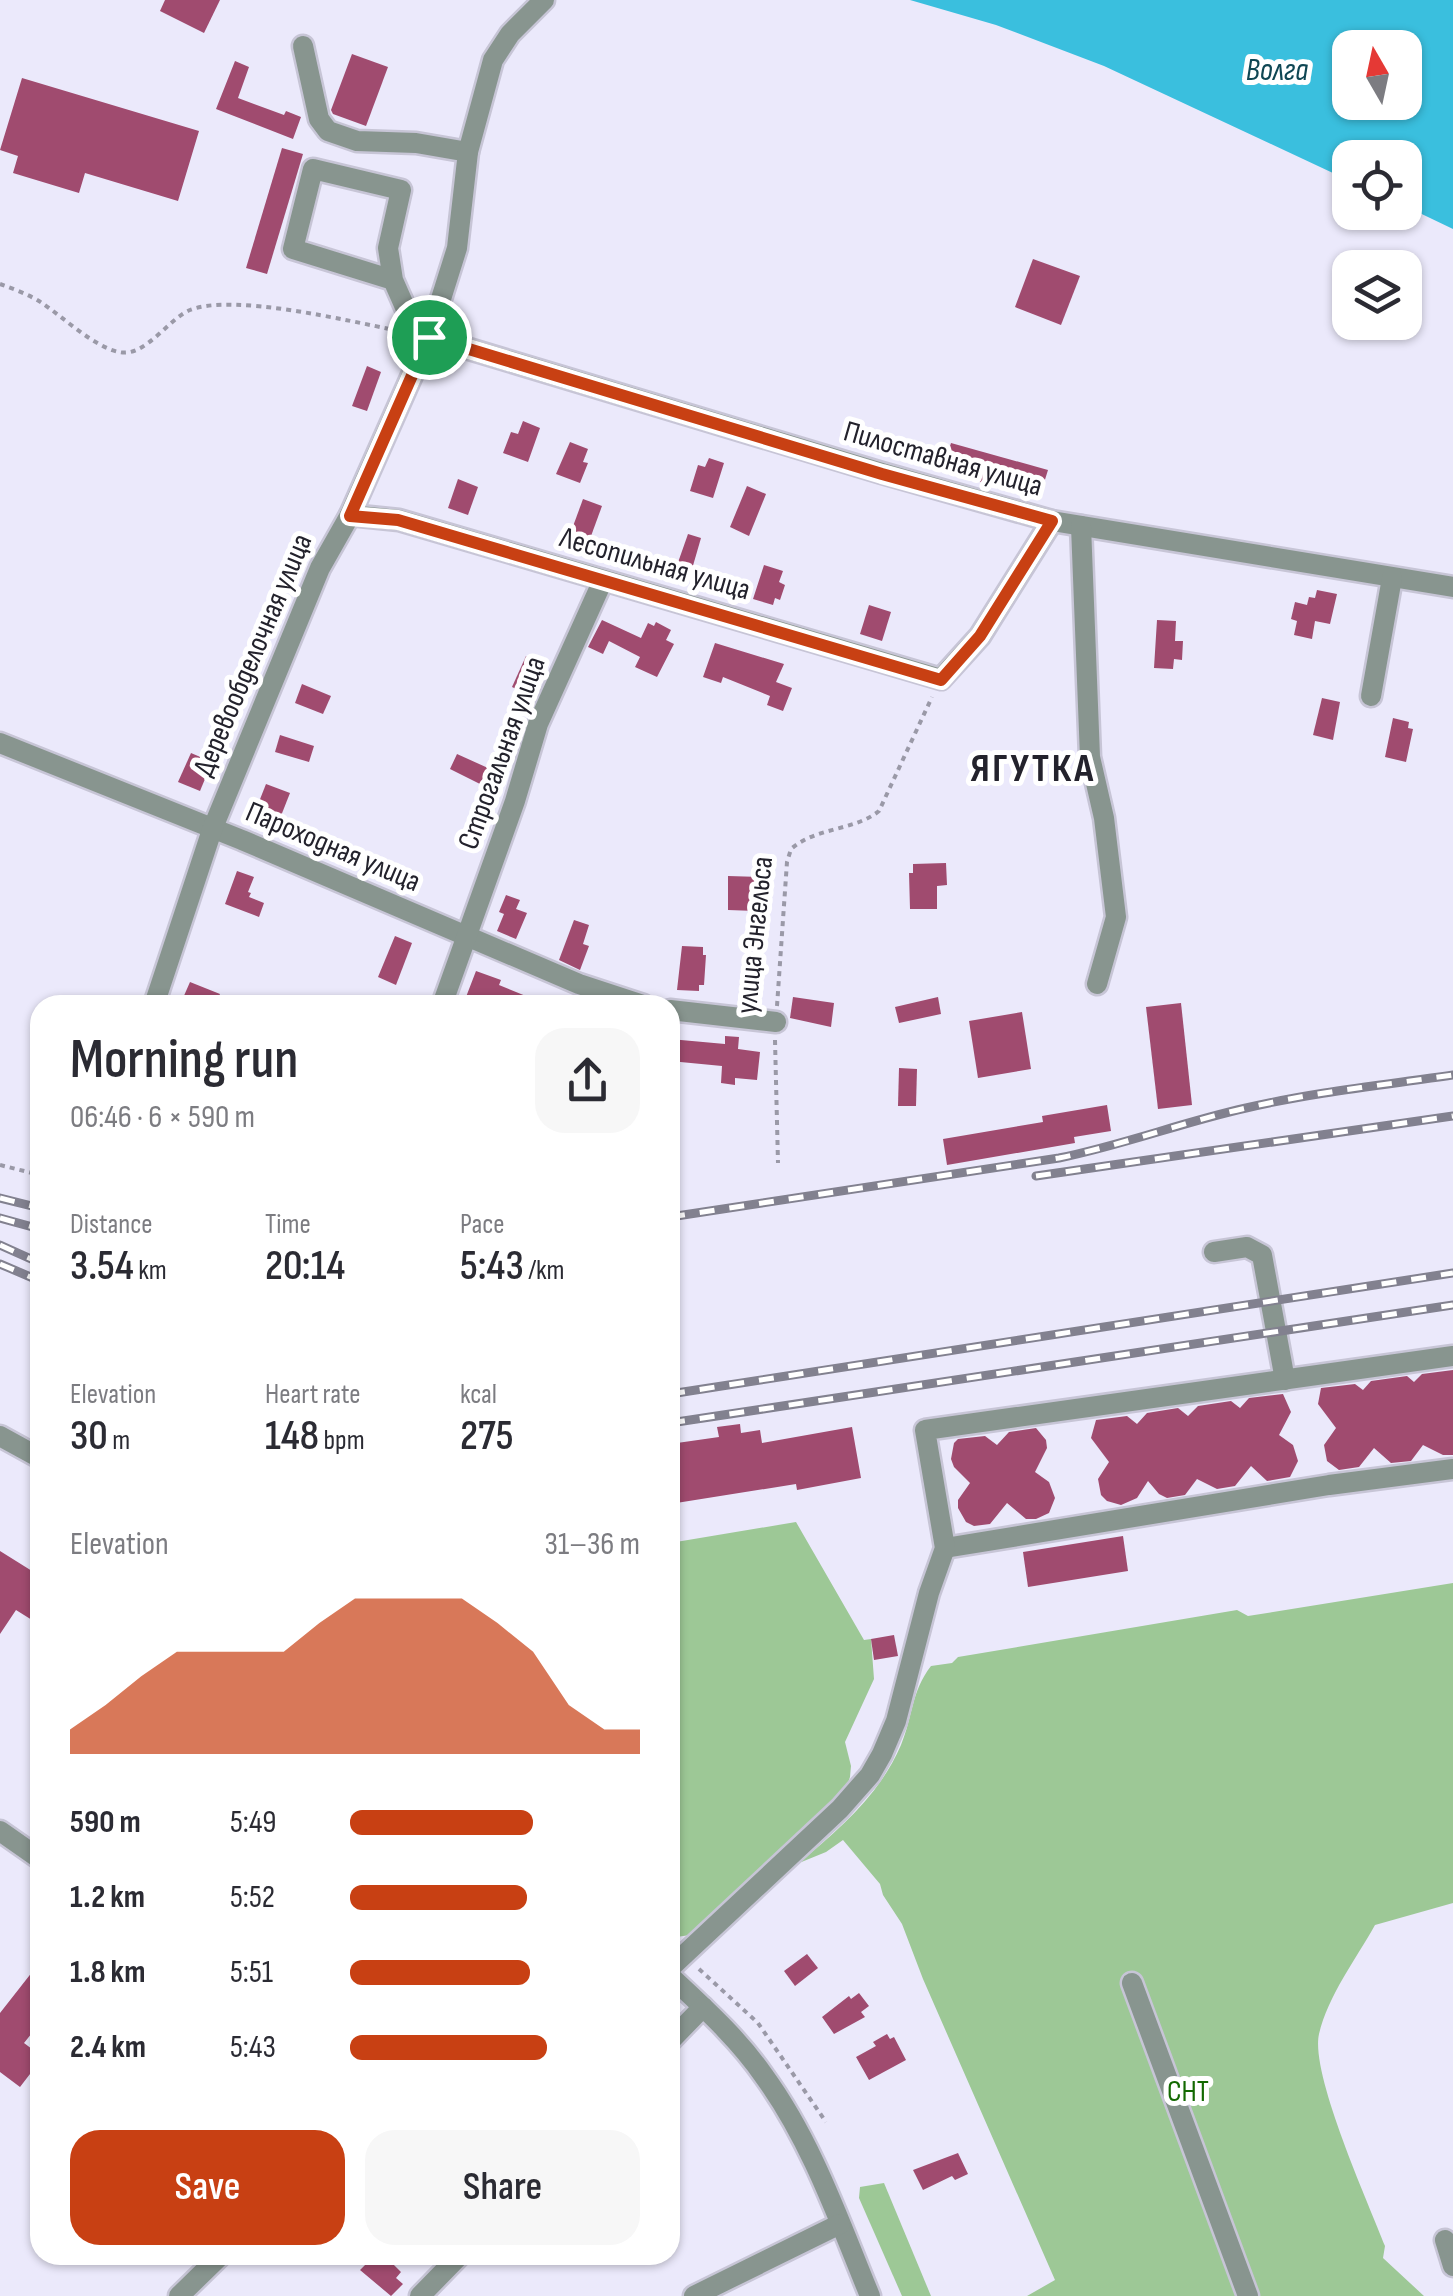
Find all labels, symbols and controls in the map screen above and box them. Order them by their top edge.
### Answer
north arrow [1332,30,1422,120]
map controls [1332,30,1422,340]
water label: Волга [1246,51,1308,90]
button: locate [1332,140,1422,230]
button: layers [1332,250,1422,340]
pin [387,295,472,380]
icon: arrive [402,310,457,365]
street label: Пилоставная улица [839,413,1047,505]
street label: Лесопильная улица [555,519,754,608]
street label: Деревообделочная улица [186,529,320,781]
street label: Строгальная улица [450,652,554,854]
district label: ЯГУТКА [970,745,1096,793]
street label: Пароходная улица [240,794,426,900]
street label: улица Энгельса [729,855,781,1015]
text: Morning run [70,1027,298,1094]
button: share [535,1028,640,1133]
text: 06:46 · 6 × 590 m [70,1098,255,1137]
text: Distance [70,1208,153,1241]
text: Time [265,1208,311,1241]
text: Pace [460,1208,505,1241]
text: 3.54 [70,1241,134,1292]
text: 20:14 [265,1241,345,1292]
text: 5:43 [460,1241,524,1292]
text: km [134,1254,167,1287]
text: /km [524,1254,565,1287]
text: Elevation [70,1378,156,1411]
text: Heart rate [265,1378,361,1411]
text: kcal [460,1378,497,1411]
text: 30 [70,1411,108,1462]
text: 148 [265,1411,319,1462]
text: 275 [460,1411,513,1462]
text: m [108,1424,130,1457]
text: bpm [319,1424,365,1457]
text: Elevation [70,1525,169,1564]
text: 31–36 m [545,1525,640,1564]
text: 590 m [70,1803,141,1842]
text: 5:49 [230,1803,277,1842]
text: 1.2 km [70,1878,145,1917]
text: 5:52 [230,1878,275,1917]
text: 1.8 km [70,1953,145,1992]
text: 5:51 [230,1953,273,1992]
text: 2.4 km [70,2028,146,2067]
text: 5:43 [230,2028,276,2067]
park label: СНТ [1167,2074,1209,2110]
button: Save [70,2130,345,2245]
button: Share [365,2130,640,2245]

